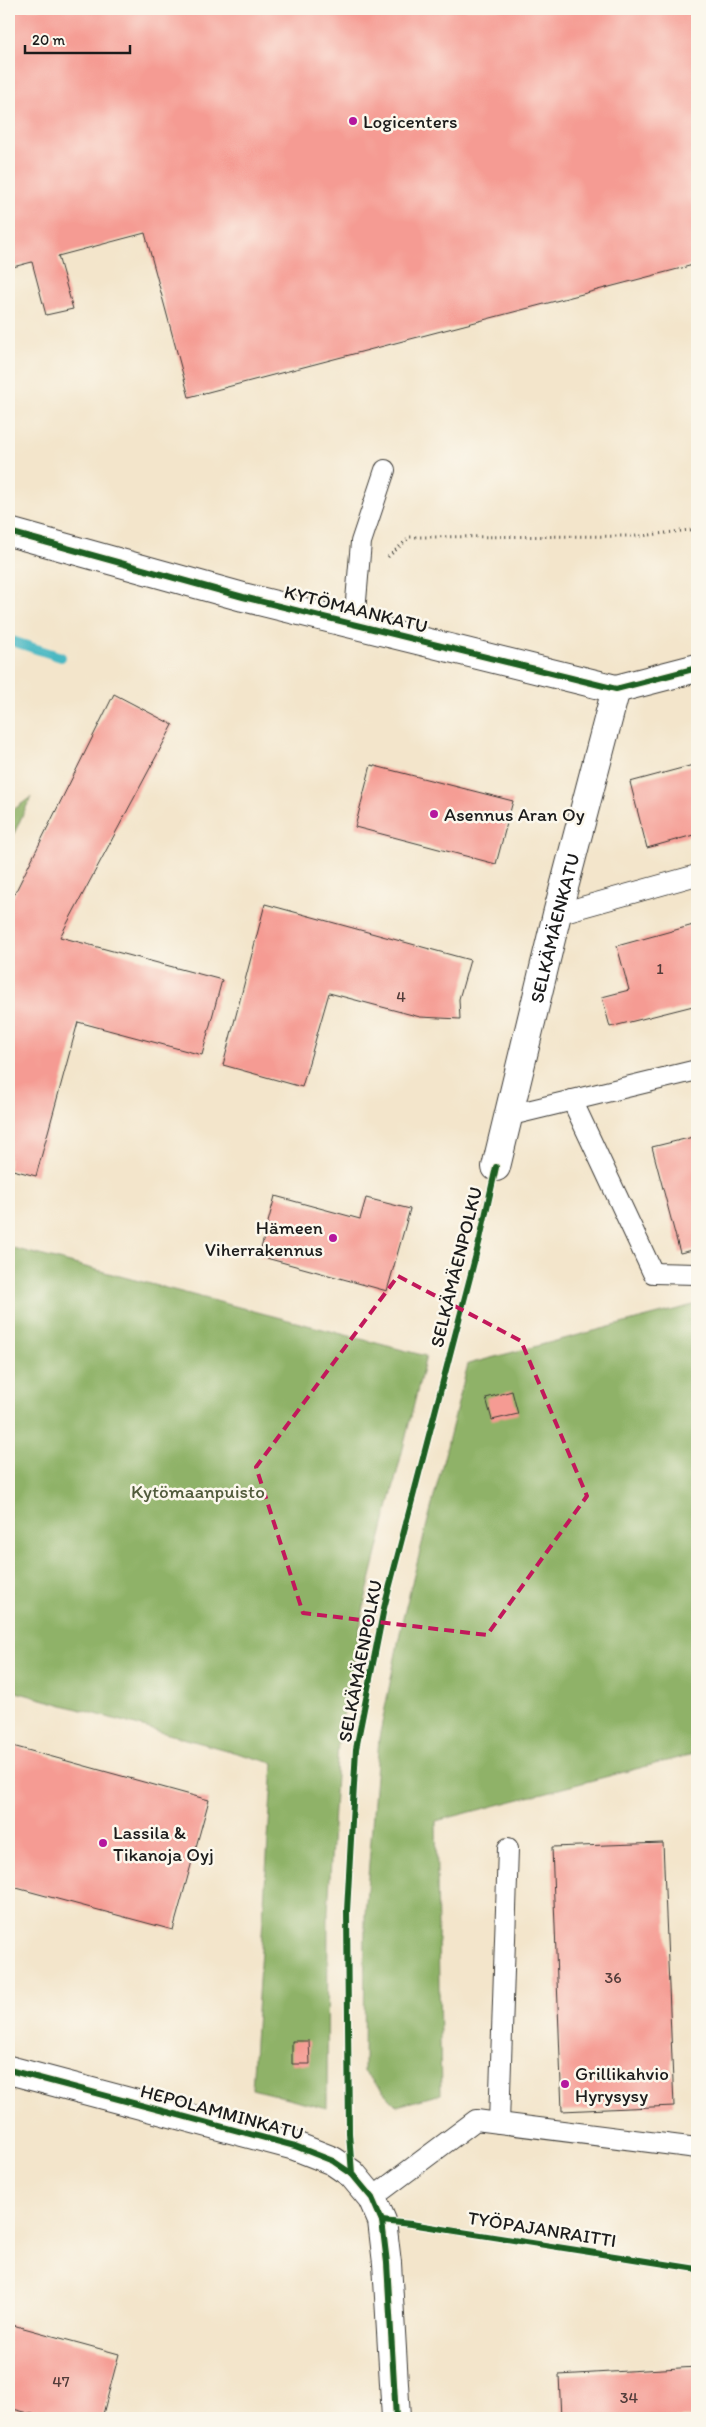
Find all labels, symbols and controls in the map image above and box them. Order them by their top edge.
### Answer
scale bar [25,22,130,54]
text: 20 m [32,31,66,49]
place label: Logicenters [363,110,457,133]
marker: Logicenters [347,115,359,127]
street label: KYTÖMAANKATU [282,580,430,638]
place label: Asennus Aran Oy [444,803,585,826]
marker: Asennus Aran Oy [428,808,440,820]
street label: SELKÄMÄENKATU [525,851,584,1005]
house number: 1 [656,959,664,978]
house number: 4 [396,987,406,1006]
street label: SELKÄMÄENPOLKU [425,1184,487,1350]
place label: Hämeen Viherrakennus [205,1216,323,1261]
marker: Hämeen Viherrakennus [327,1232,339,1244]
park label: Kytömaanpuisto [131,1480,265,1503]
street label: SELKÄMÄENPOLKU [333,1578,387,1744]
place label: Lassila & Tikanoja Oyj [113,1821,214,1866]
marker: Lassila & Tikanoja Oyj [97,1837,109,1849]
house number: 36 [604,1968,622,1987]
place label: Grillikahvio Hyrysysy [575,2062,669,2107]
marker: Grillikahvio Hyrysysy [559,2078,571,2090]
street label: HEPOLAMMINKATU [138,2079,306,2145]
street label: TYÖPAJANRAITTI [466,2206,618,2252]
house number: 47 [52,2372,70,2391]
house number: 34 [620,2388,639,2407]

